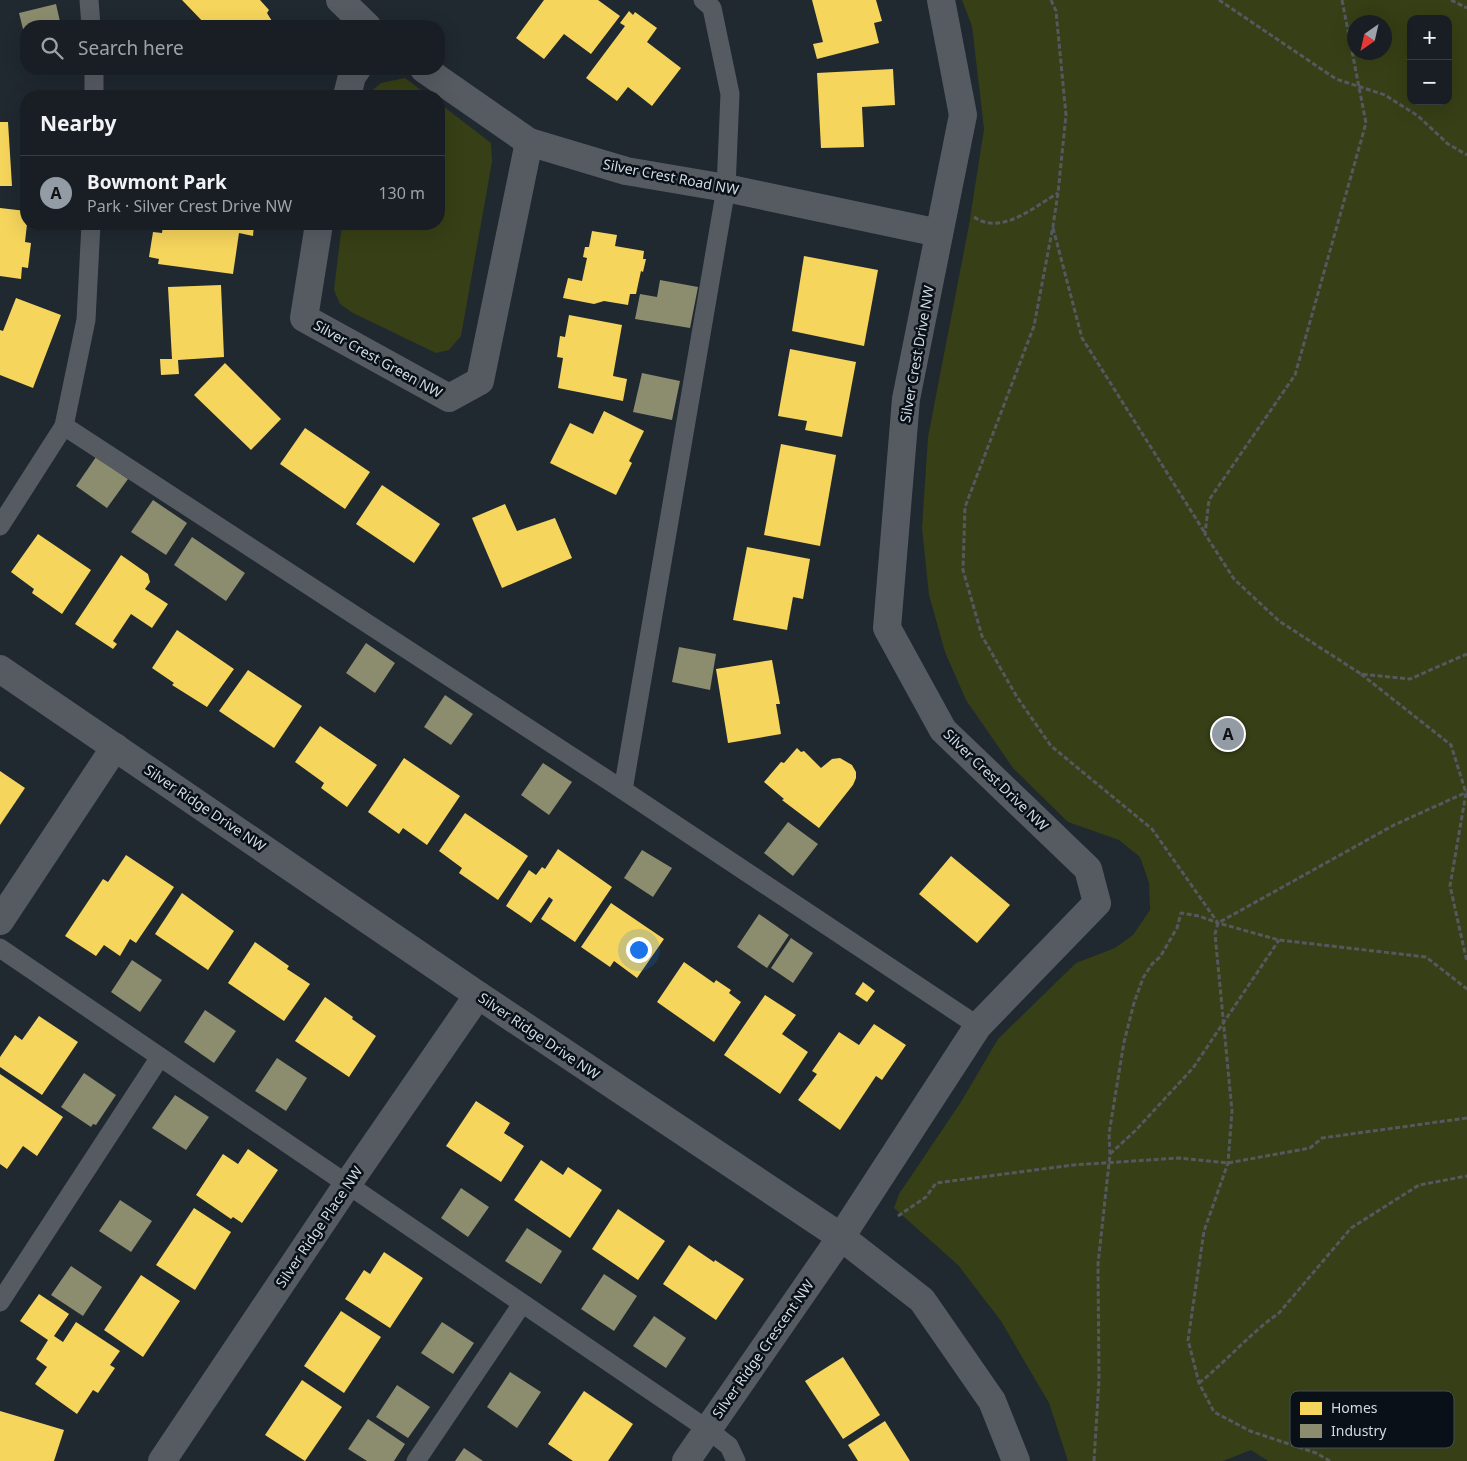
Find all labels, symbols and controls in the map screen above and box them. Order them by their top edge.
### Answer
north arrow [1347,15,1392,60]
map controls [1407,15,1452,105]
button: + [1407,15,1452,60]
search box [20,20,445,75]
icon: search [38,34,66,62]
text: Search here [78,35,184,61]
button: − [1407,60,1452,105]
text: Nearby [40,109,116,137]
street label: Silver Crest Road NW [602,154,741,199]
text: Bowmont Park [87,169,227,195]
text: A [50,182,62,204]
text: 130 m [378,182,425,204]
text: Park · Silver Crest Drive NW [87,195,292,217]
street label: Silver Crest Drive NW [895,284,938,424]
street label: Silver Crest Green NW [310,315,446,402]
pin: A [1212,715,1244,753]
street label: Silver Crest Drive NW [940,725,1053,835]
street label: Silver Ridge Drive NW [141,760,270,855]
your location [626,937,652,963]
street label: Silver Ridge Drive NW [475,988,604,1083]
street label: Silver Ridge Place NW [271,1162,366,1291]
street label: Silver Ridge Crescent NW [707,1276,818,1422]
legend [1290,1391,1454,1448]
text: Homes [1331,1398,1378,1417]
text: Industry [1331,1421,1387,1440]

